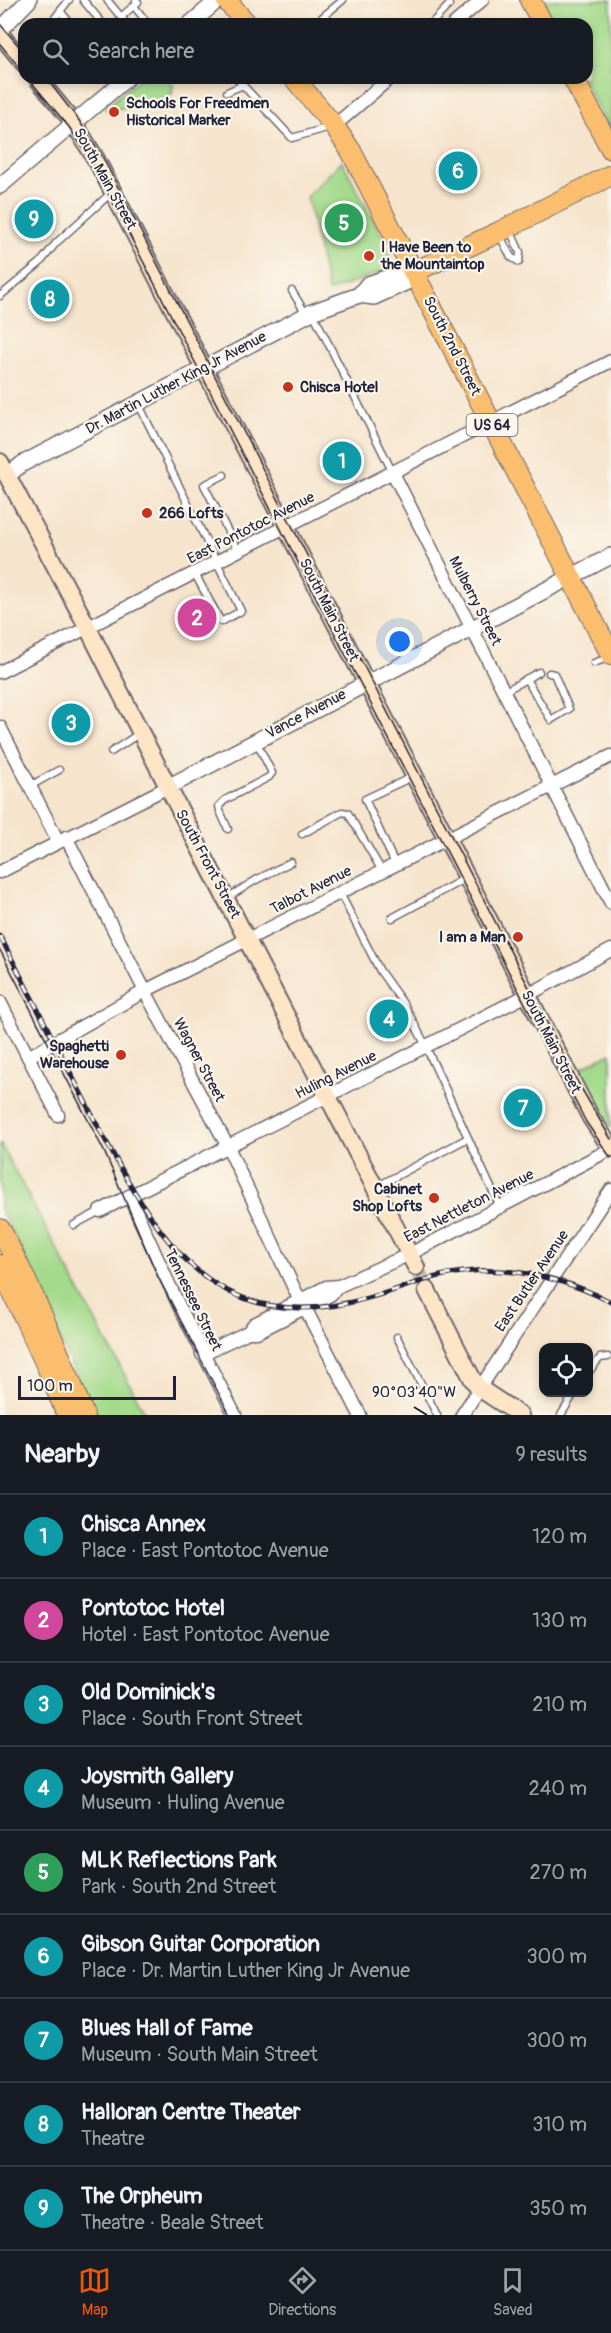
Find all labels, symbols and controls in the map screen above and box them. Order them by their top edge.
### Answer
search box [18,18,593,84]
icon: search [39,35,72,68]
text: Search here [87,37,194,65]
place label: Schools For Freedmen Historical Marker [126,94,270,130]
marker: Schools For Freedmen Historical Marker [107,105,121,119]
street label: South Main Street [69,125,141,234]
pin: 6 [438,148,478,194]
pin: 9 [15,196,54,242]
pin: 5 [324,200,364,246]
place label: I Have Been to the Mountaintop [380,238,485,274]
marker: I Have Been to the Mountaintop [362,249,376,263]
pin: 8 [31,276,70,322]
street label: South 2nd Street [419,293,486,400]
street label: Dr. Martin Luther King Jr Avenue [82,327,270,439]
place label: Chisca Hotel [300,378,378,397]
marker: Chisca Hotel [281,380,295,394]
road number: US 64 [466,414,518,436]
pin: 1 [322,438,362,484]
street label: East Pontotoc Avenue [184,487,318,568]
place label: 266 Lofts [159,504,224,523]
marker: 266 Lofts [140,506,154,520]
street label: Mulberry Street [444,553,506,650]
street label: South Main Street [295,555,364,666]
pin: 2 [178,596,216,640]
your location [385,627,414,656]
street label: Vance Avenue [263,685,350,743]
pin: 3 [52,700,90,746]
street label: South Front Street [171,806,245,923]
street label: Talbot Avenue [267,861,355,919]
place label: I am a Man [439,928,506,947]
marker: I am a Man [511,930,525,944]
street label: South Main Street [517,987,586,1098]
pin: 4 [370,996,408,1042]
street label: Wagner Street [169,1015,230,1106]
place label: Spaghetti Warehouse [40,1037,110,1073]
street label: Huling Avenue [292,1046,380,1104]
marker: Spaghetti Warehouse [114,1048,128,1062]
pin: 7 [504,1086,542,1130]
street label: East Nettleton Avenue [401,1165,538,1247]
place label: Cabinet Shop Lofts [352,1180,423,1216]
marker: Cabinet Shop Lofts [427,1191,441,1205]
street label: East Butler Avenue [491,1226,573,1335]
street label: Tennessee Street [160,1246,226,1355]
map controls [539,1343,593,1397]
button: locate [539,1343,593,1397]
scale bar [18,1373,176,1400]
text: 100 m [27,1376,73,1396]
text: 90°03'40"W [372,1383,456,1402]
text: Nearby [24,1438,100,1470]
text: 9 results [515,1442,587,1467]
text: Chisca Annex [81,1510,206,1538]
text: 1 [40,1524,47,1549]
text: 120 m [532,1524,587,1549]
text: Place · East Pontotoc Avenue [81,1538,329,1563]
text: Pontotoc Hotel [81,1594,225,1622]
text: 2 [38,1608,49,1633]
text: 130 m [532,1608,587,1633]
text: Hotel · East Pontotoc Avenue [81,1622,330,1647]
text: Old Dominick's [81,1678,215,1706]
text: 3 [38,1692,49,1717]
text: 210 m [532,1692,587,1717]
text: Place · South Front Street [81,1706,303,1731]
text: Joysmith Gallery [81,1762,233,1790]
text: 4 [38,1776,49,1801]
text: 240 m [528,1776,587,1801]
text: Museum · Huling Avenue [81,1790,285,1815]
text: MLK Reflections Park [81,1846,277,1874]
text: 5 [38,1860,49,1885]
text: 270 m [529,1860,587,1885]
text: Park · South 2nd Street [81,1874,276,1899]
text: Gibson Guitar Corporation [81,1930,320,1958]
text: 6 [38,1944,49,1969]
text: 300 m [526,1944,587,1969]
text: Place · Dr. Martin Luther King Jr Avenue [81,1958,410,1983]
text: Blues Hall of Fame [81,2014,253,2042]
text: 7 [38,2028,49,2053]
text: 300 m [526,2028,587,2053]
text: Museum · South Main Street [81,2042,318,2067]
text: Halloran Centre Theater [81,2098,301,2126]
text: 8 [38,2112,49,2137]
text: 310 m [532,2112,587,2137]
text: Theatre [81,2126,145,2151]
text: The Orpheum [81,2182,202,2210]
text: 9 [38,2196,49,2221]
text: 350 m [529,2196,587,2221]
text: Theatre · Beale Street [81,2210,264,2235]
tab: Map [78,2264,111,2320]
tab: Directions [268,2264,336,2320]
tab: Saved [493,2264,533,2320]

